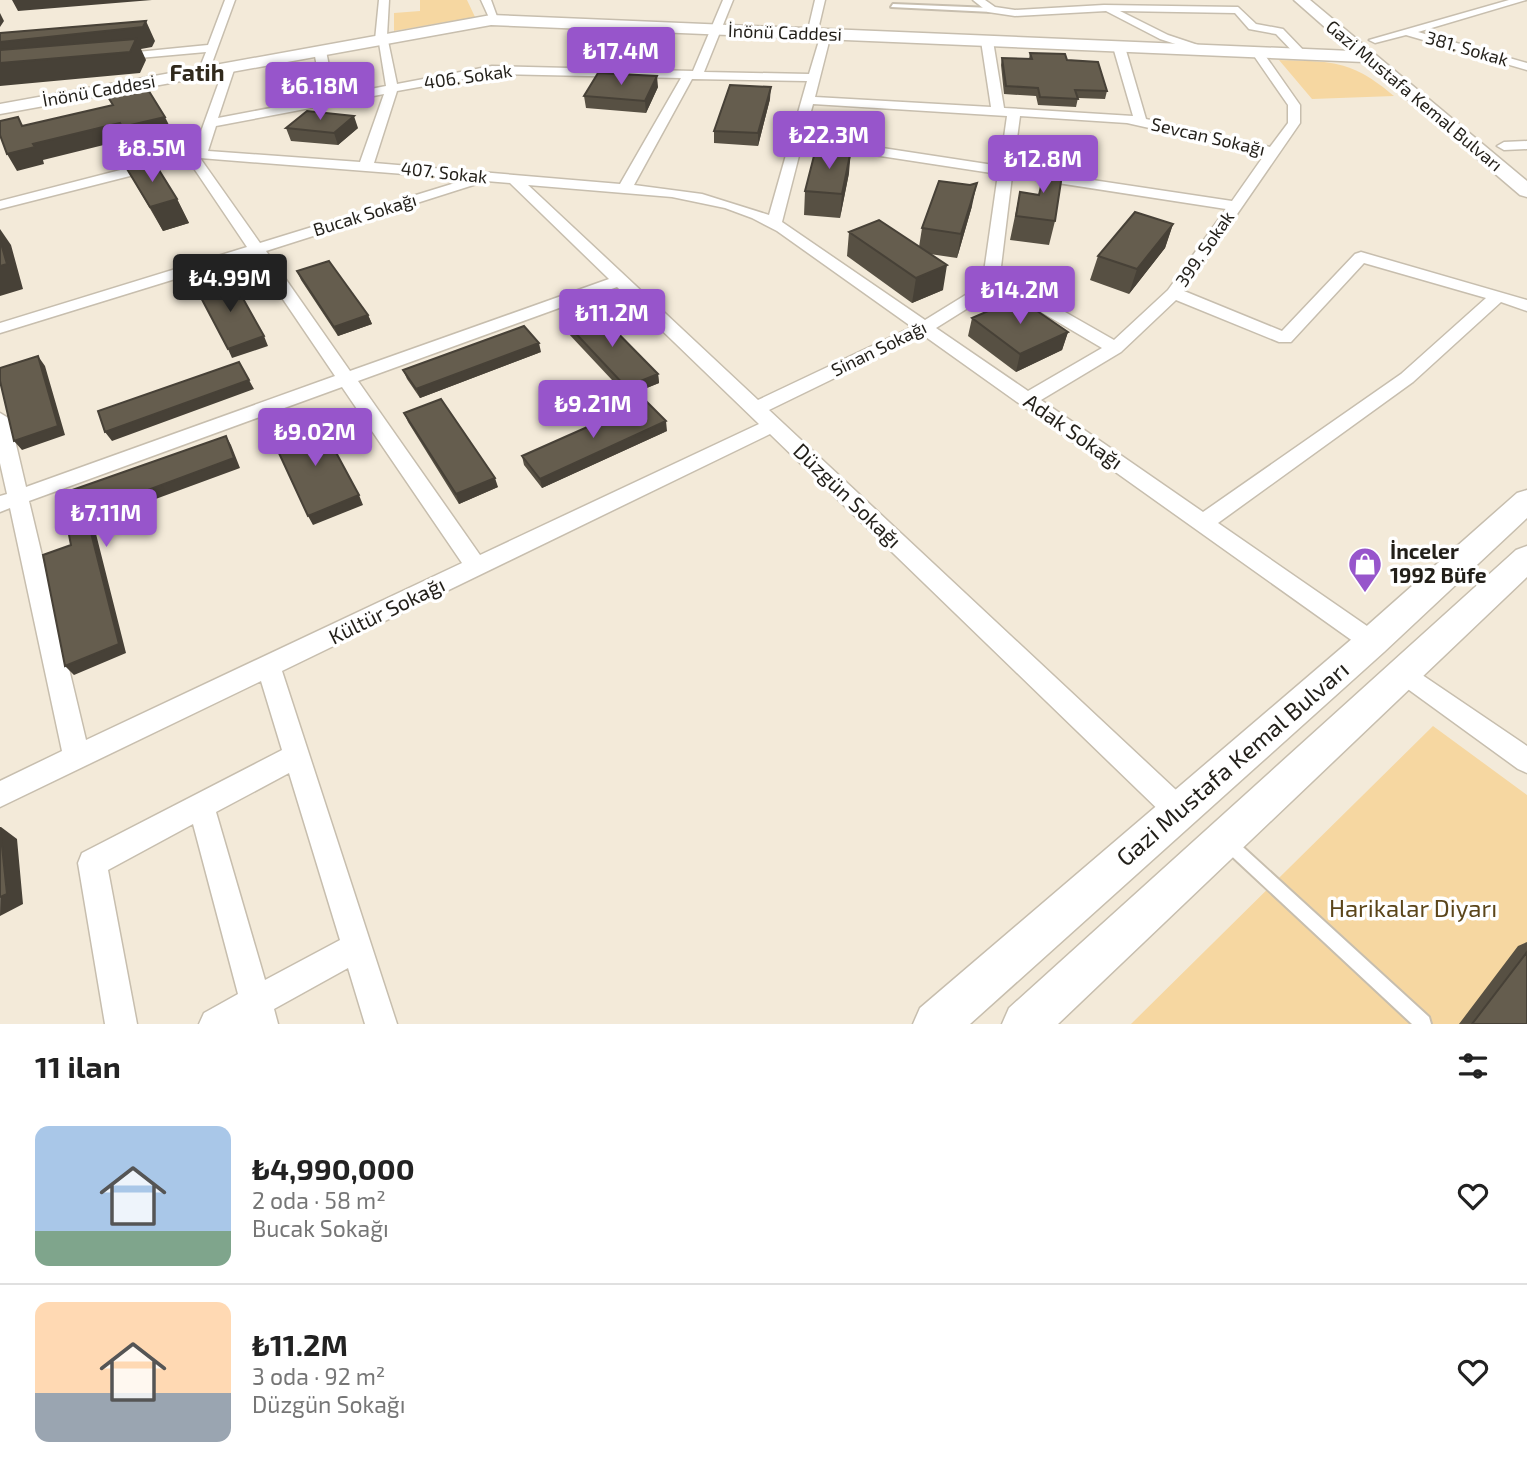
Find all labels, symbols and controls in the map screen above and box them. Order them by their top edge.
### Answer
street label: Gazi Mustafa Kemal Bulvarı [1322,15,1507,176]
street label: İnönü Caddesi [728,19,842,45]
street label: 381. Sokak [1424,26,1511,70]
pin: ₺17.4M [564,28,678,87]
text: ₺17.4M [583,36,659,64]
district label: Fatih [169,58,225,86]
street label: 406. Sokak [422,59,513,93]
pin: ₺6.18M [263,62,377,122]
street label: İnönü Caddesi [41,69,157,111]
text: ₺6.18M [281,71,359,99]
pin: ₺22.3M [772,111,886,171]
street label: Sevcan Sokağı [1149,112,1267,160]
text: ₺22.3M [789,120,869,148]
pin: ₺8.5M [103,124,201,184]
text: ₺8.5M [118,133,186,161]
pin: ₺12.8M [986,136,1100,195]
text: ₺12.8M [1004,144,1082,172]
street label: 407. Sokak [400,157,489,187]
street label: Bucak Sokağı [310,188,419,240]
street label: 399. Sokak [1170,206,1238,290]
pin: ₺4.99M [173,254,287,314]
text: ₺4.99M [189,263,271,291]
pin: ₺14.2M [963,266,1077,326]
text: ₺14.2M [981,275,1059,303]
pin: ₺11.2M [555,290,669,349]
text: ₺11.2M [575,298,649,326]
street label: Sinan Sokağı [827,316,930,381]
pin: ₺9.21M [536,380,650,440]
street label: Adak Sokağı [1020,388,1128,474]
text: ₺9.21M [554,389,632,417]
pin: ₺9.02M [258,408,372,468]
text: ₺9.02M [274,417,356,445]
street label: Düzgün Sokağı [789,437,907,553]
pin: ₺7.11M [49,490,163,549]
text: ₺7.11M [71,498,141,526]
place label: İnceler 1992 Büfe [1390,538,1487,587]
shop icon: İnceler 1992 Büfe [1346,545,1384,594]
street label: Kültür Sokağı [324,571,448,648]
street label: Gazi Mustafa Kemal Bulvarı [1110,654,1354,872]
park label: Harikalar Diyarı [1329,893,1497,922]
icon: filters [1454,1047,1492,1085]
text: 11 ilan [35,1048,121,1084]
text: ₺4,990,000 [252,1150,415,1186]
icon: home [91,1154,175,1238]
icon: heart [1454,1177,1492,1215]
text: 2 oda · 58 m² [252,1186,386,1214]
text: Bucak Sokağı [252,1214,389,1242]
text: ₺11.2M [252,1326,348,1362]
icon: home [91,1330,175,1414]
icon: heart [1454,1353,1492,1391]
text: 3 oda · 92 m² [252,1362,385,1390]
text: Düzgün Sokağı [252,1390,405,1418]

